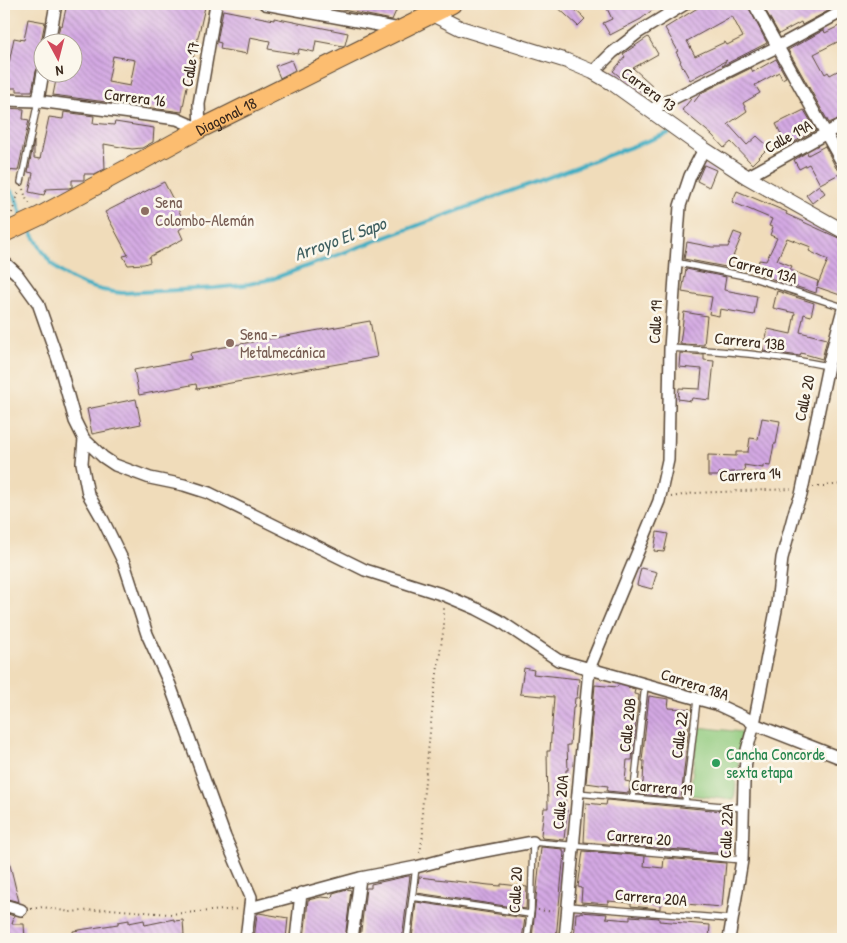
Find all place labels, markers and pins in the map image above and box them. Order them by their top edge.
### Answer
place label: Sena Colombo-Alemán [155,191,254,231]
marker: Sena Colombo-Alemán [139,205,151,217]
place label: Sena - Metalmecánica [240,323,325,363]
marker: Sena - Metalmecánica [224,337,236,349]
place label: Cancha Concorde sexta etapa [726,743,826,783]
marker: Cancha Concorde sexta etapa [710,757,722,769]

